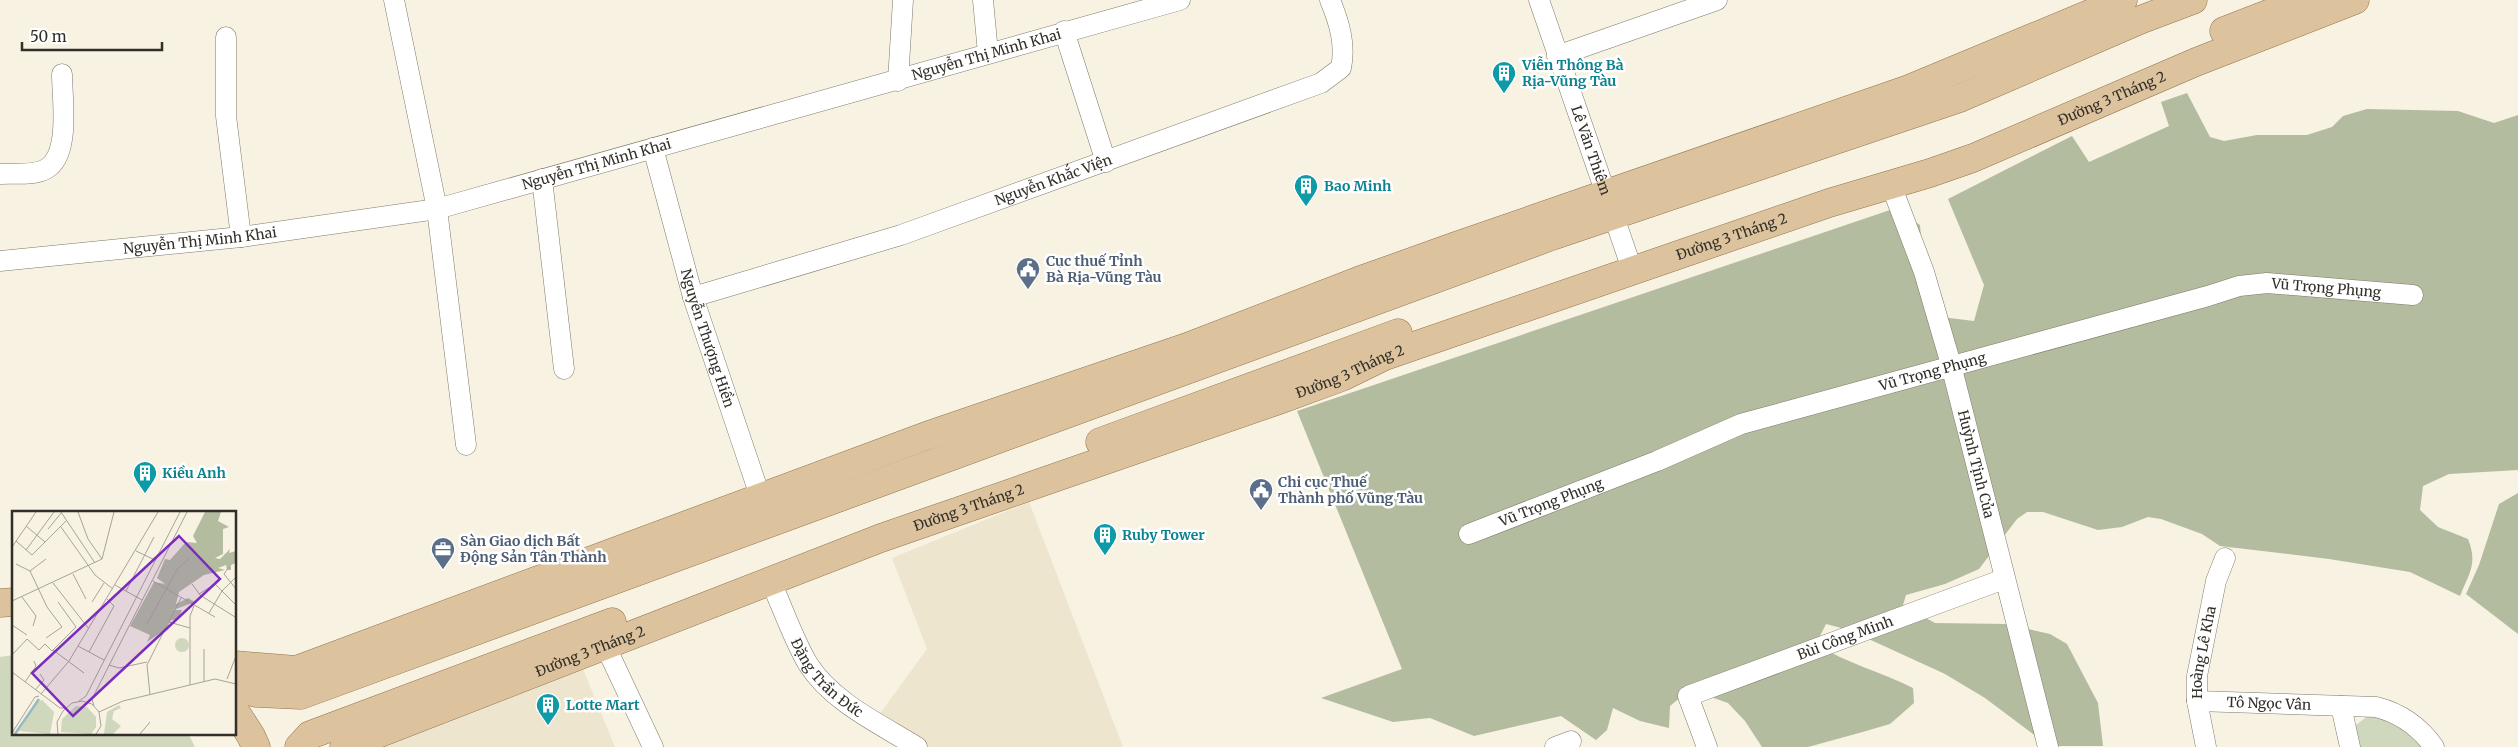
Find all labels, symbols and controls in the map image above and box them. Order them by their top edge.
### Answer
scale bar [22,20,162,52]
street label: Nguyễn Thị Minh Khai [910,25,1064,84]
text: 50 m [30,27,67,46]
place label: Viễn Thông Bà Rịa-Vũng Tàu [1521,56,1624,90]
building icon: Viễn Thông Bà Rịa-Vũng Tàu [1491,60,1517,94]
street label: Đường 3 Tháng 2 [2055,67,2169,129]
street label: Lê Văn Thiêm [1567,103,1615,197]
street label: Nguyễn Thị Minh Khai [520,134,674,194]
street label: Nguyễn Khắc Viện [992,150,1114,209]
building icon: Bao Minh [1293,173,1319,207]
place label: Bao Minh [1324,177,1392,195]
street label: Đường 3 Tháng 2 [1674,209,1789,264]
street label: Nguyễn Thị Minh Khai [122,223,278,258]
place label: Cục thuế Tỉnh Bà Rịa-Vũng Tàu [1046,252,1162,286]
public building icon: Cục thuế Tỉnh Bà Rịa-Vũng Tàu [1015,256,1041,290]
street label: Nguyễn Thượng Hiền [677,267,739,410]
street label: Vũ Trọng Phụng [2270,274,2382,301]
street label: Đường 3 Tháng 2 [1293,341,1406,402]
street label: Vũ Trọng Phụng [1876,348,1988,395]
street label: Huỳnh Tịnh Của [1954,408,1999,520]
building icon: Kiều Anh [132,460,158,494]
place label: Kiều Anh [162,464,226,482]
place label: Chi cục Thuế Thành phố Vũng Tàu [1278,473,1423,507]
street label: Vũ Trọng Phụng [1496,474,1606,531]
public building icon: Chi cục Thuế Thành phố Vũng Tàu [1248,477,1274,511]
street label: Đường 3 Tháng 2 [911,480,1026,535]
inset map [12,511,236,734]
building icon: Ruby Tower [1092,522,1118,556]
place label: Ruby Tower [1122,526,1205,544]
place label: Sàn Giao dịch Bất Động Sản Tân Thành [460,532,607,566]
office icon: Sàn Giao dịch Bất Động Sản Tân Thành [430,536,456,570]
street label: Hoàng Lê Kha [2187,604,2220,699]
street label: Bùi Công Minh [1795,612,1896,664]
street label: Đường 3 Tháng 2 [533,622,647,681]
street label: Đặng Trần Đức [787,635,866,721]
building icon: Lotte Mart [535,692,561,726]
street label: Tô Ngọc Vân [2226,693,2312,714]
place label: Lotte Mart [566,696,640,714]

